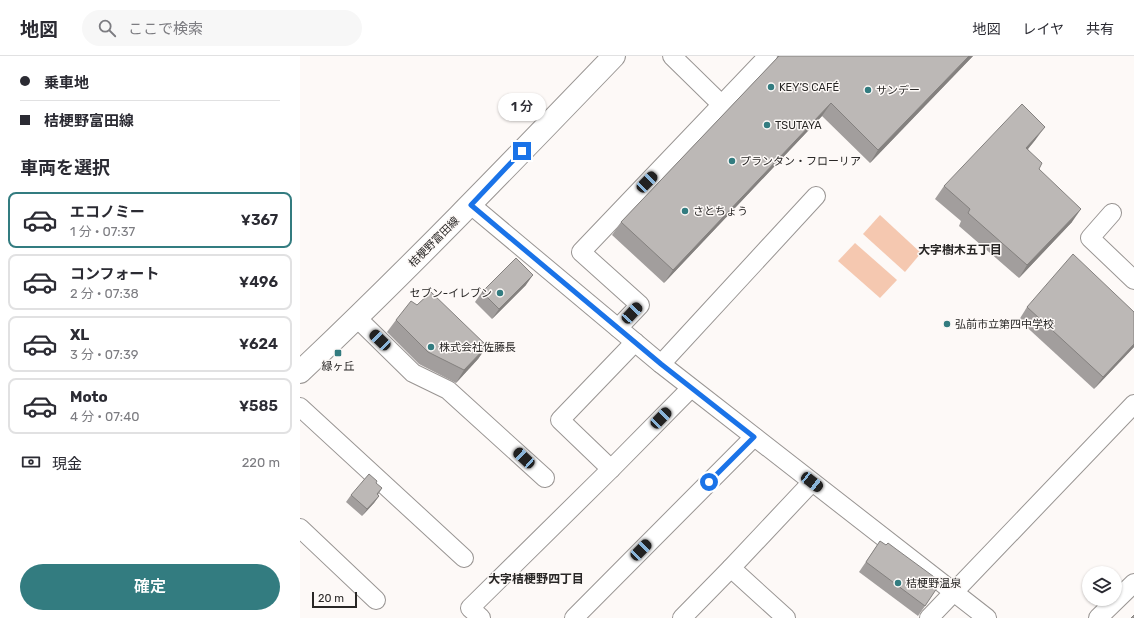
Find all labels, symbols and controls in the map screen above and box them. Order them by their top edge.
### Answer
search box [82,10,362,46]
icon: search [96,17,118,39]
text: 地図 [20,18,58,41]
text: ここで検索 [128,20,203,38]
text: 地図 [972,21,1000,38]
text: レイヤ [1022,21,1064,38]
text: 共有 [1086,21,1114,38]
text: 乗車地 [44,74,89,92]
place label: KEY’S CAFÉ [779,81,839,94]
marker: KEY’S CAFÉ [766,82,776,92]
place label: サンデー [876,84,920,97]
marker: サンデー [863,85,873,95]
callout: 1 分 [498,93,546,121]
text: 1 分 [511,99,533,114]
text: 桔梗野富田線 [44,112,134,130]
place label: TSUTAYA [775,119,822,132]
marker: TSUTAYA [762,120,772,130]
route end [513,142,531,160]
place label: プランタン・フローリア [740,155,861,168]
marker: プランタン・フローリア [727,156,737,166]
text: 車両を選択 [20,157,110,179]
car [634,169,660,195]
icon: car [22,202,58,238]
text: エコノミー [70,203,145,221]
place label: さとちょう [693,205,748,218]
marker: さとちょう [680,206,690,216]
text: ¥367 [241,211,278,229]
street label: 桔梗野富田線 [406,214,462,270]
text: 1 分 · 07:37 [70,224,135,239]
district label: 大字樹木五丁目 [918,243,1002,257]
icon: car [22,264,58,300]
text: コンフォート [70,265,160,283]
text: ¥496 [239,273,278,291]
text: 2 分 · 07:38 [70,286,139,301]
place label: セブン-イレブン [410,287,492,300]
marker: セブン-イレブン [495,288,505,298]
car [619,300,645,326]
place label: 弘前市立第四中学校 [955,318,1054,331]
marker: 弘前市立第四中学校 [942,319,952,329]
icon: car [22,326,58,362]
text: XL [70,326,89,344]
car [367,327,393,353]
text: ¥624 [239,335,278,353]
place label: 株式会社佐藤長 [439,341,516,354]
marker: 株式会社佐藤長 [426,342,436,352]
text: 3 分 · 07:39 [70,347,138,362]
marker: 緑ヶ丘 [333,348,343,358]
place label: 緑ヶ丘 [322,360,355,373]
icon: car [22,388,58,424]
text: Moto [70,388,108,406]
text: ¥585 [239,397,278,415]
car [648,405,674,431]
text: 4 分 · 07:40 [70,409,140,424]
car [511,445,537,471]
icon: cash [20,451,42,473]
text: 現金 [52,455,82,473]
text: 220 m [242,455,280,470]
car [799,470,825,494]
route start [700,473,718,491]
car [628,537,654,563]
button: 確定 [20,564,280,610]
map controls [1082,566,1122,606]
button: layers [1082,566,1122,606]
district label: 大字桔梗野四丁目 [488,572,584,586]
place label: 桔梗野温泉 [906,577,962,590]
marker: 桔梗野温泉 [893,578,903,588]
scale bar [312,590,357,609]
text: 20 m [318,592,344,605]

